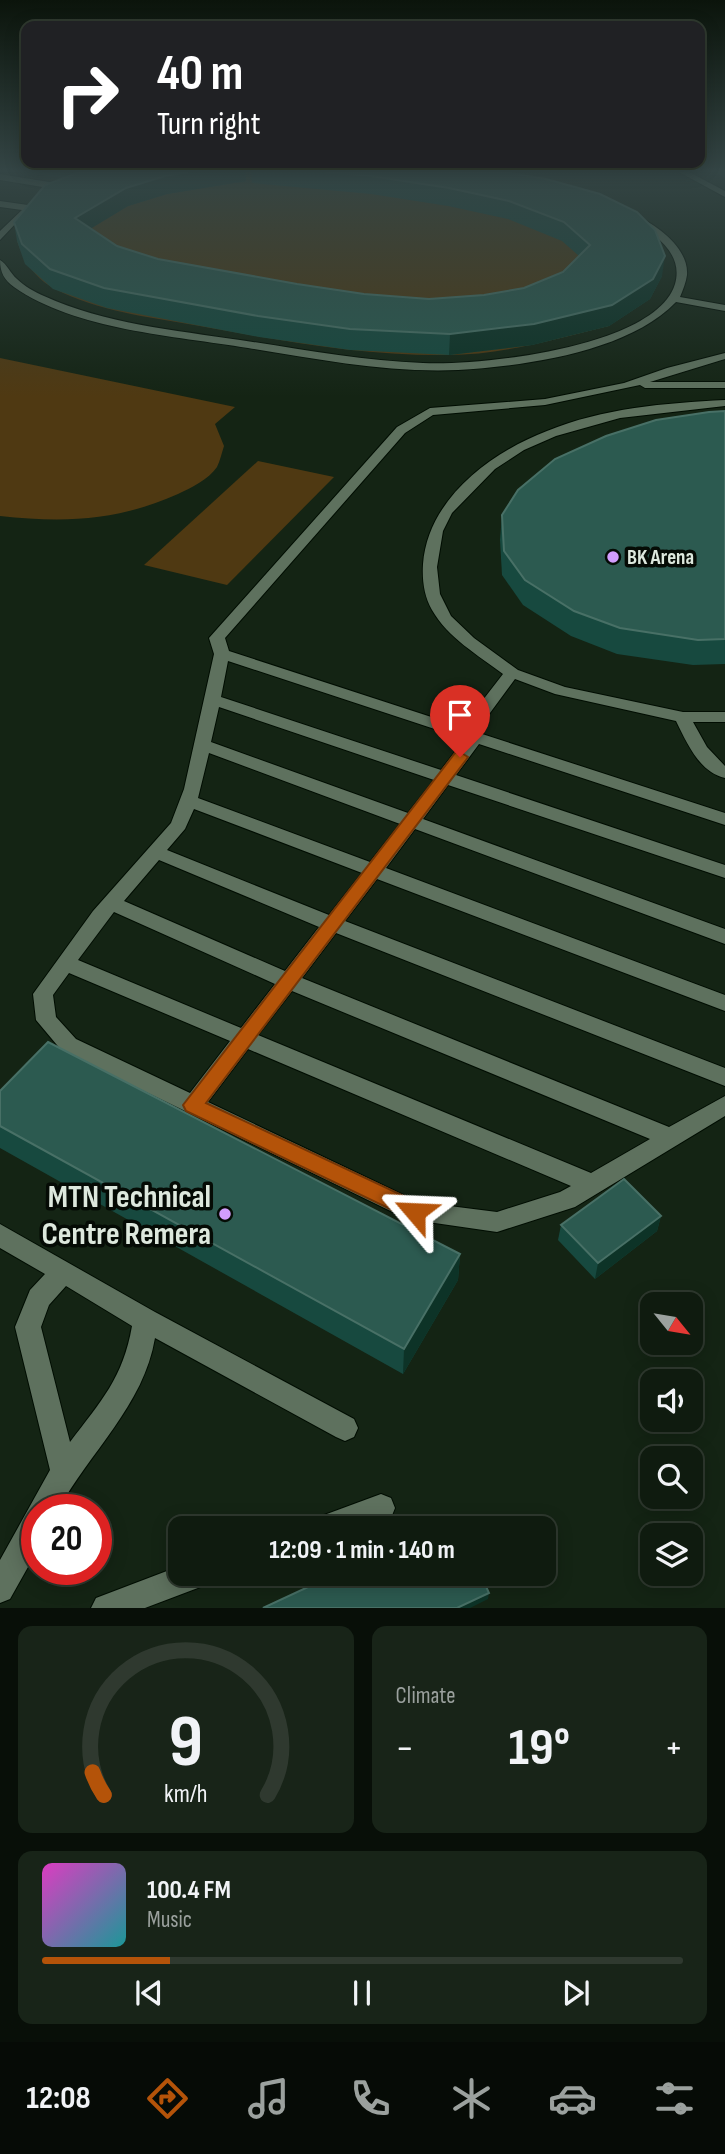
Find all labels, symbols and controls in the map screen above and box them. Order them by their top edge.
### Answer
text: 40 m [157,45,243,104]
icon: right [42,49,133,140]
text: Turn right [157,105,261,144]
place label: BK Arena [627,545,694,570]
marker: BK Arena [605,549,621,565]
pin [430,685,490,757]
icon: arrive [441,696,479,734]
position arrow [378,1175,452,1249]
place label: MTN Technical Centre Remera [42,1178,211,1254]
marker: MTN Technical Centre Remera [217,1206,233,1222]
north arrow [640,1292,704,1354]
map controls [640,1292,703,1586]
button: sound [640,1369,703,1432]
button: search [640,1446,703,1509]
speed limit sign: 20 [21,1494,112,1585]
button: layers [640,1523,703,1586]
text: 12:09 · 1 min · 140 m [269,1535,455,1566]
text: Climate [396,1682,455,1710]
text: 9 [168,1700,203,1788]
text: 19° [509,1717,570,1780]
text: − [396,1726,414,1771]
text: + [664,1726,683,1771]
text: km/h [164,1779,207,1810]
text: 100.4 FM [147,1875,231,1906]
text: Music [147,1906,192,1934]
icon: previous [130,1974,168,2012]
icon: pause [343,1974,381,2012]
icon: next [557,1974,595,2012]
icon: directions [143,2074,192,2123]
icon: music [244,2074,293,2123]
icon: phone [346,2074,395,2123]
icon: climate [447,2074,496,2123]
icon: car [548,2074,597,2123]
icon: filters [650,2074,699,2123]
text: 12:08 [26,2079,91,2118]

